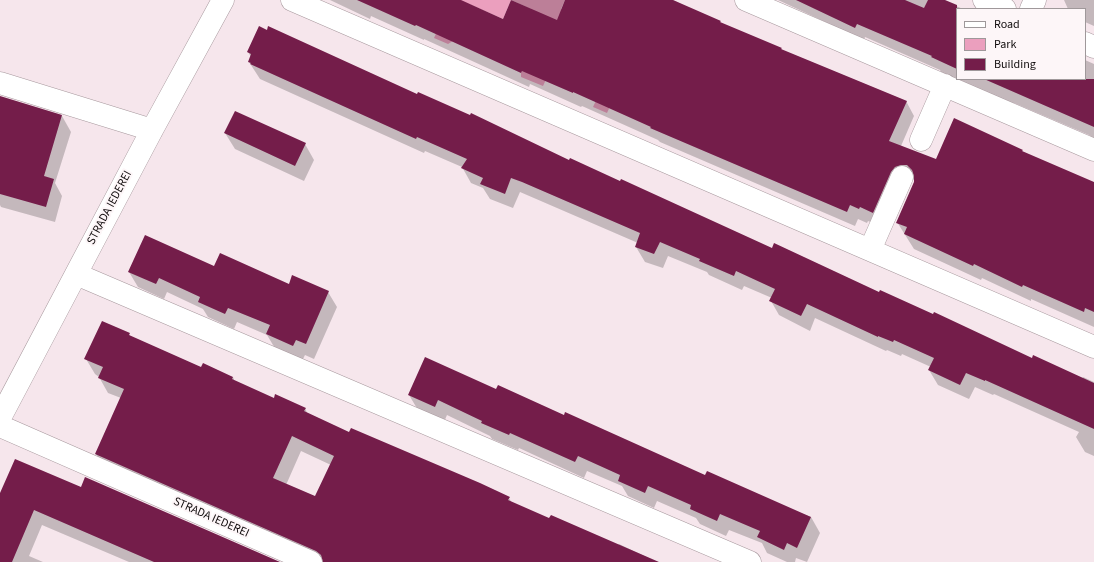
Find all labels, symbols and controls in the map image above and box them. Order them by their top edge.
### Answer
legend [956,8,1086,80]
text: Road [994,16,1020,33]
text: Park [994,36,1016,53]
text: Building [994,56,1036,73]
street label: STRADA IEDEREI [84,169,136,247]
street label: STRADA IEDEREI [171,495,251,541]

